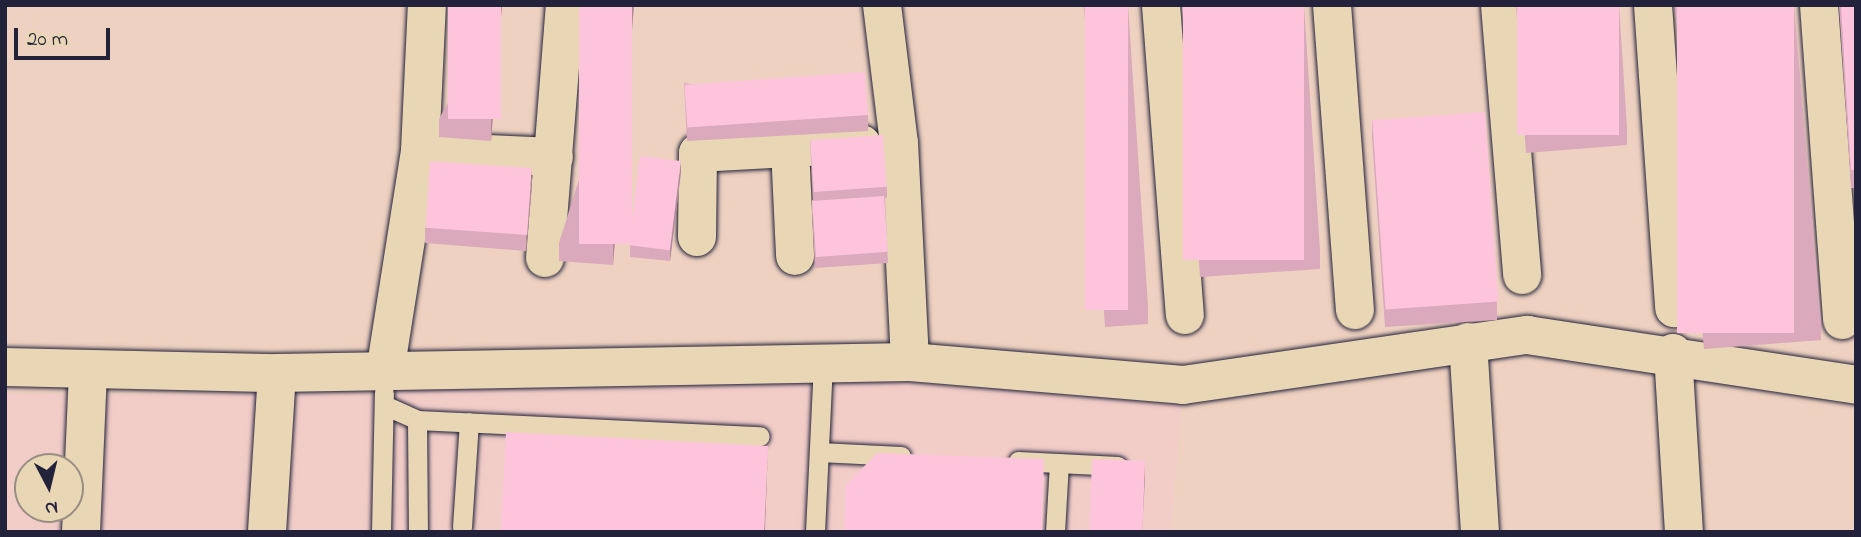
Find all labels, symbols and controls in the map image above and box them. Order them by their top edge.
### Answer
scale bar [18,14,114,58]
text: 20 m [27,25,68,55]
north arrow [14,453,84,523]
text: N [43,493,59,522]

